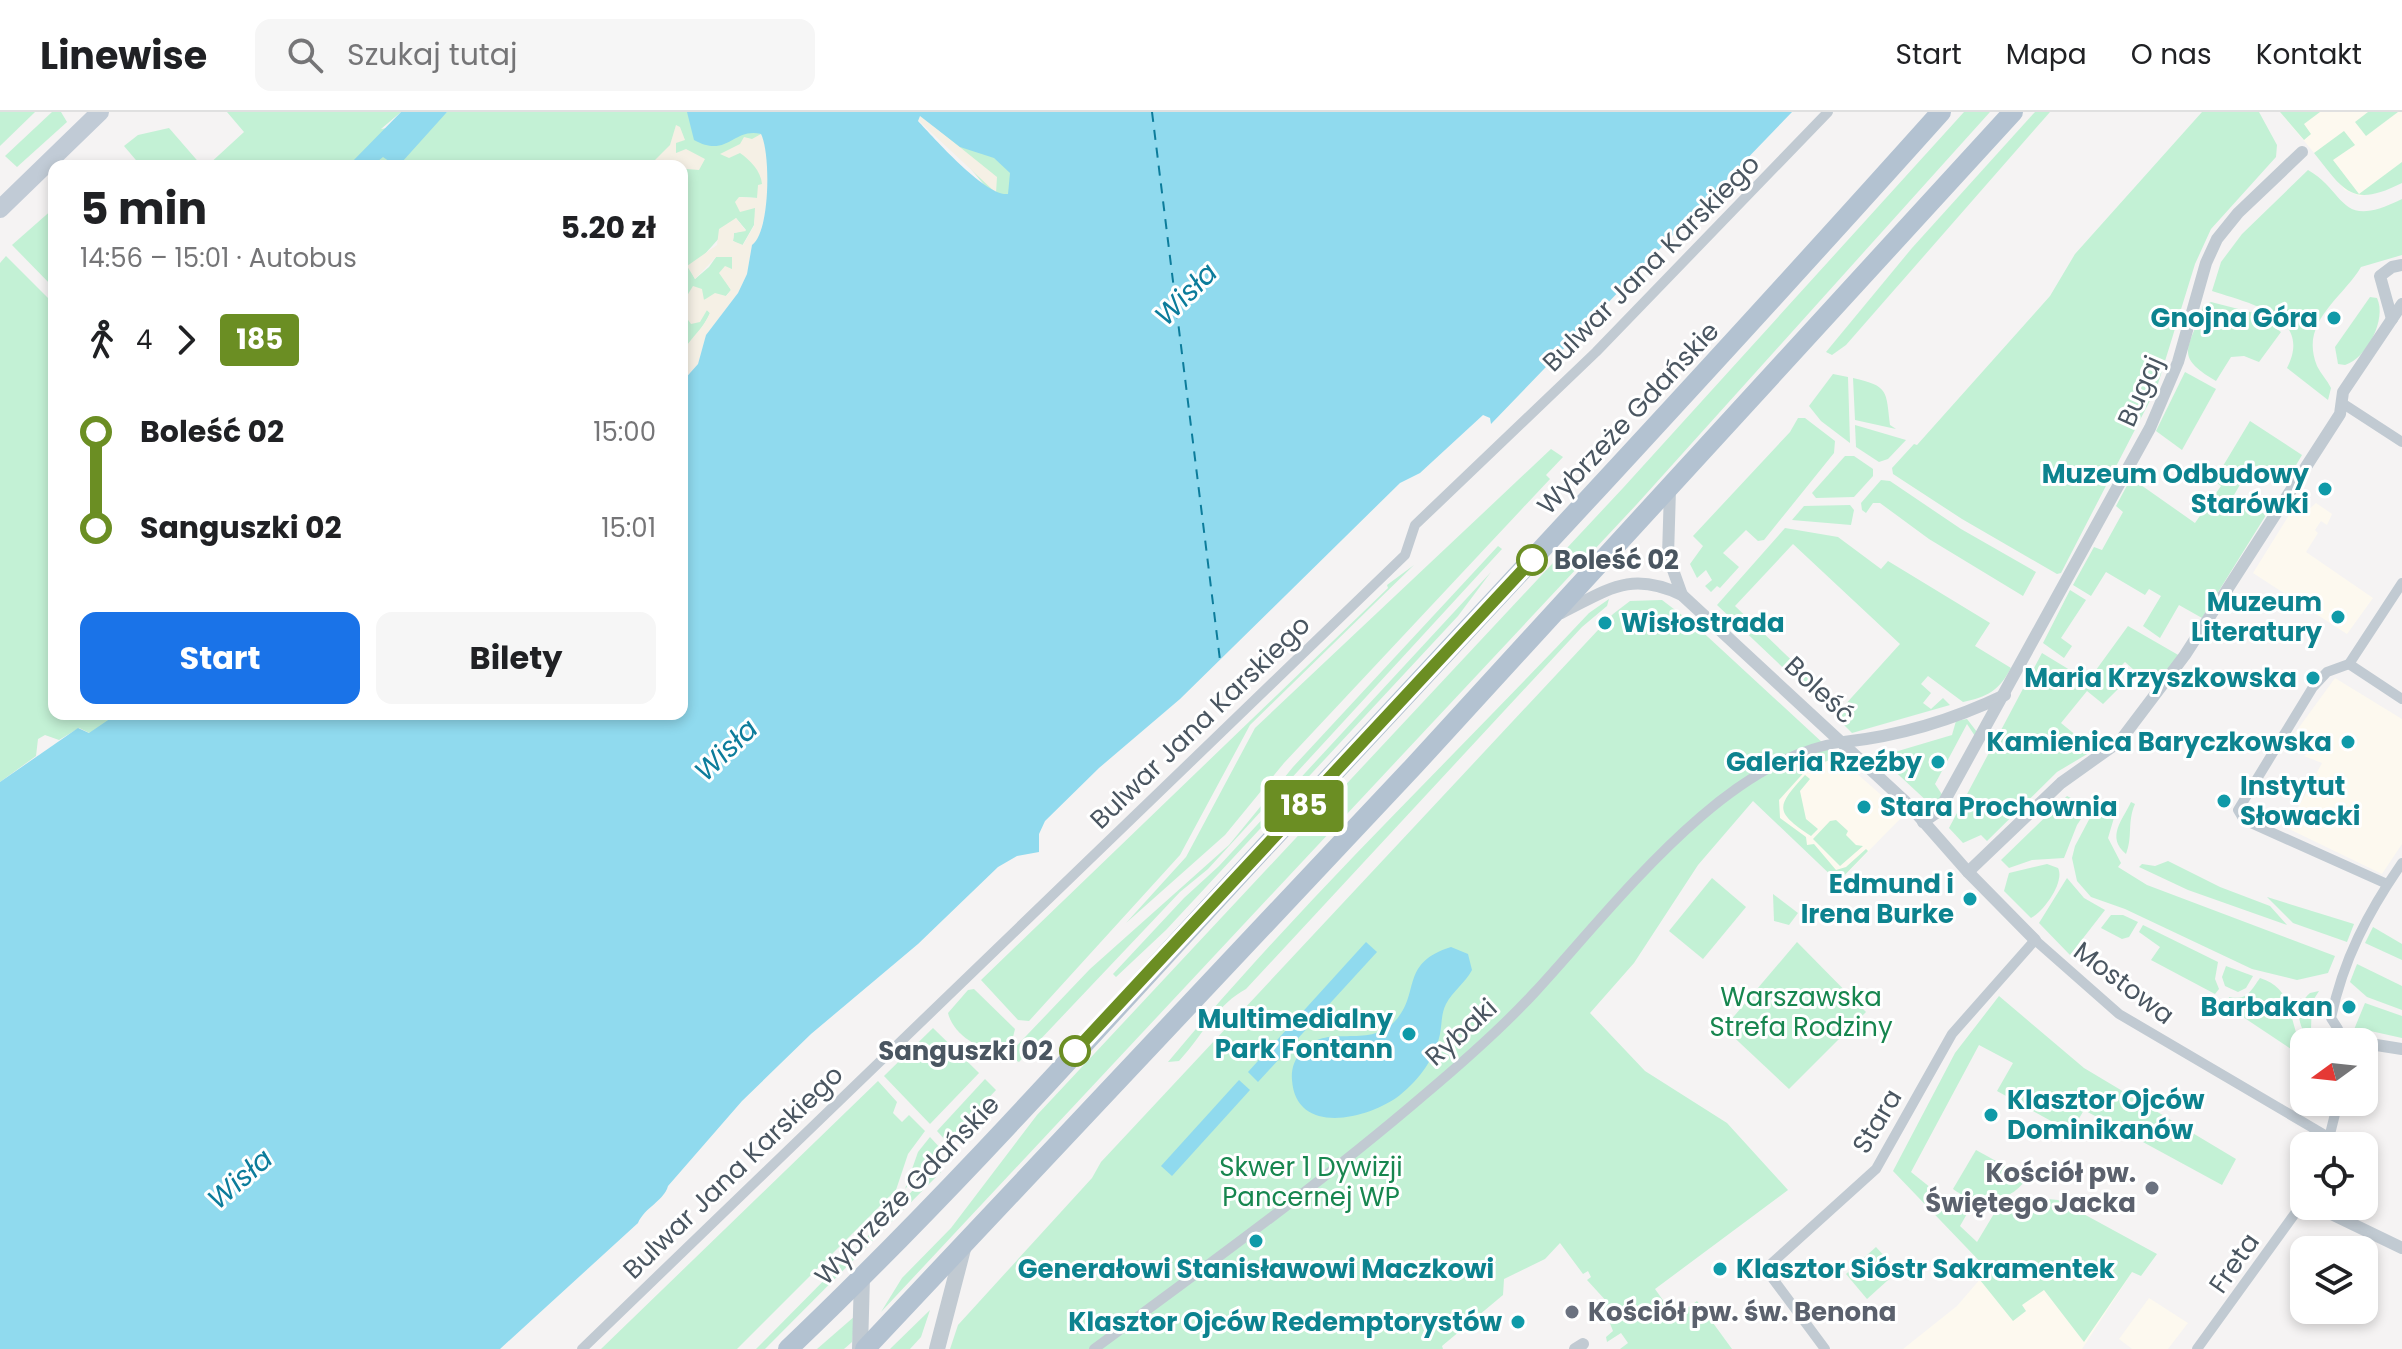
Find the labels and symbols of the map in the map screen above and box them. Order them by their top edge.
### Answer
street label: Bulwar Jana Karskiego [1534,146,1768,380]
water label: Wisła [1146,254,1226,334]
place label: Gnojna Góra [2151,300,2318,336]
marker: Gnojna Góra [2325,309,2343,327]
street label: Wybrzeże Gdańskie [1529,314,1727,522]
street label: Bugaj [2108,350,2172,432]
place label: Muzeum Odbudowy Starówki [2042,456,2310,522]
marker: Muzeum Odbudowy Starówki [2316,480,2334,498]
place label: Boleść 02 [1554,542,1679,578]
marker: Boleść 02 [1517,545,1547,575]
place label: Muzeum Literatury [2191,584,2323,650]
place label: Wisłostrada [1621,605,1785,641]
street label: Bulwar Jana Karskiego [1082,607,1318,837]
marker: Muzeum Literatury [2329,608,2347,626]
marker: Wisłostrada [1596,614,1614,632]
street label: Boleść [1777,648,1863,732]
place label: Maria Krzyszkowska [2024,660,2297,696]
marker: Maria Krzyszkowska [2304,669,2322,687]
water label: Wisła [686,710,766,790]
place label: Kamienica Baryczkowska [1987,724,2332,760]
marker: Kamienica Baryczkowska [2339,733,2357,751]
place label: Galeria Rzeźby [1726,744,1923,780]
marker: Galeria Rzeźby [1929,753,1947,771]
place label: Instytut Słowacki [2240,768,2361,834]
line badge: 185 [1258,780,1350,832]
place label: Stara Prochownia [1880,789,2118,825]
marker: Instytut Słowacki [2215,792,2233,810]
marker: Stara Prochownia [1855,798,1873,816]
place label: Edmund i Irena Burke [1801,866,1954,932]
marker: Edmund i Irena Burke [1961,890,1979,908]
street label: Mostowa [2066,933,2182,1033]
park label: Warszawska Strefa Rodziny [1709,979,1893,1045]
place label: Barbakan [2201,989,2333,1025]
street label: Rybaki [1417,990,1505,1074]
marker: Barbakan [2340,998,2358,1016]
place label: Multimedialny Park Fontann [1198,1001,1394,1067]
marker: Multimedialny Park Fontann [1400,1025,1418,1043]
north arrow [2290,1028,2378,1116]
place label: Sanguszki 02 [878,1033,1053,1069]
marker: Sanguszki 02 [1060,1036,1090,1066]
street label: Bulwar Jana Karskiego [615,1057,851,1287]
street label: Stara [1844,1082,1910,1160]
place label: Klasztor Ojców Dominikanów [2007,1082,2205,1148]
street label: Wybrzeże Gdańskie [807,1087,1007,1293]
marker: Klasztor Ojców Dominikanów [1982,1106,2000,1124]
water label: Wisła [199,1140,281,1218]
park label: Skwer 1 Dywizji Pancernej WP [1219,1149,1403,1215]
place label: Kościół pw. Świętego Jacka [1925,1155,2136,1221]
marker: Kościół pw. Świętego Jacka [2143,1179,2161,1197]
street label: Freta [2200,1226,2268,1300]
marker: Generałowi Stanisławowi Maczkowi [1247,1232,1265,1250]
place label: Generałowi Stanisławowi Maczkowi [1018,1251,1494,1287]
place label: Klasztor Sióstr Sakramentek [1736,1251,2115,1287]
marker: Klasztor Sióstr Sakramentek [1711,1260,1729,1278]
place label: Kościół pw. św. Benona [1588,1294,1896,1330]
marker: Kościół pw. św. Benona [1563,1303,1581,1321]
place label: Klasztor Ojców Redemptorystów [1068,1304,1502,1340]
marker: Klasztor Ojców Redemptorystów [1509,1313,1527,1331]

